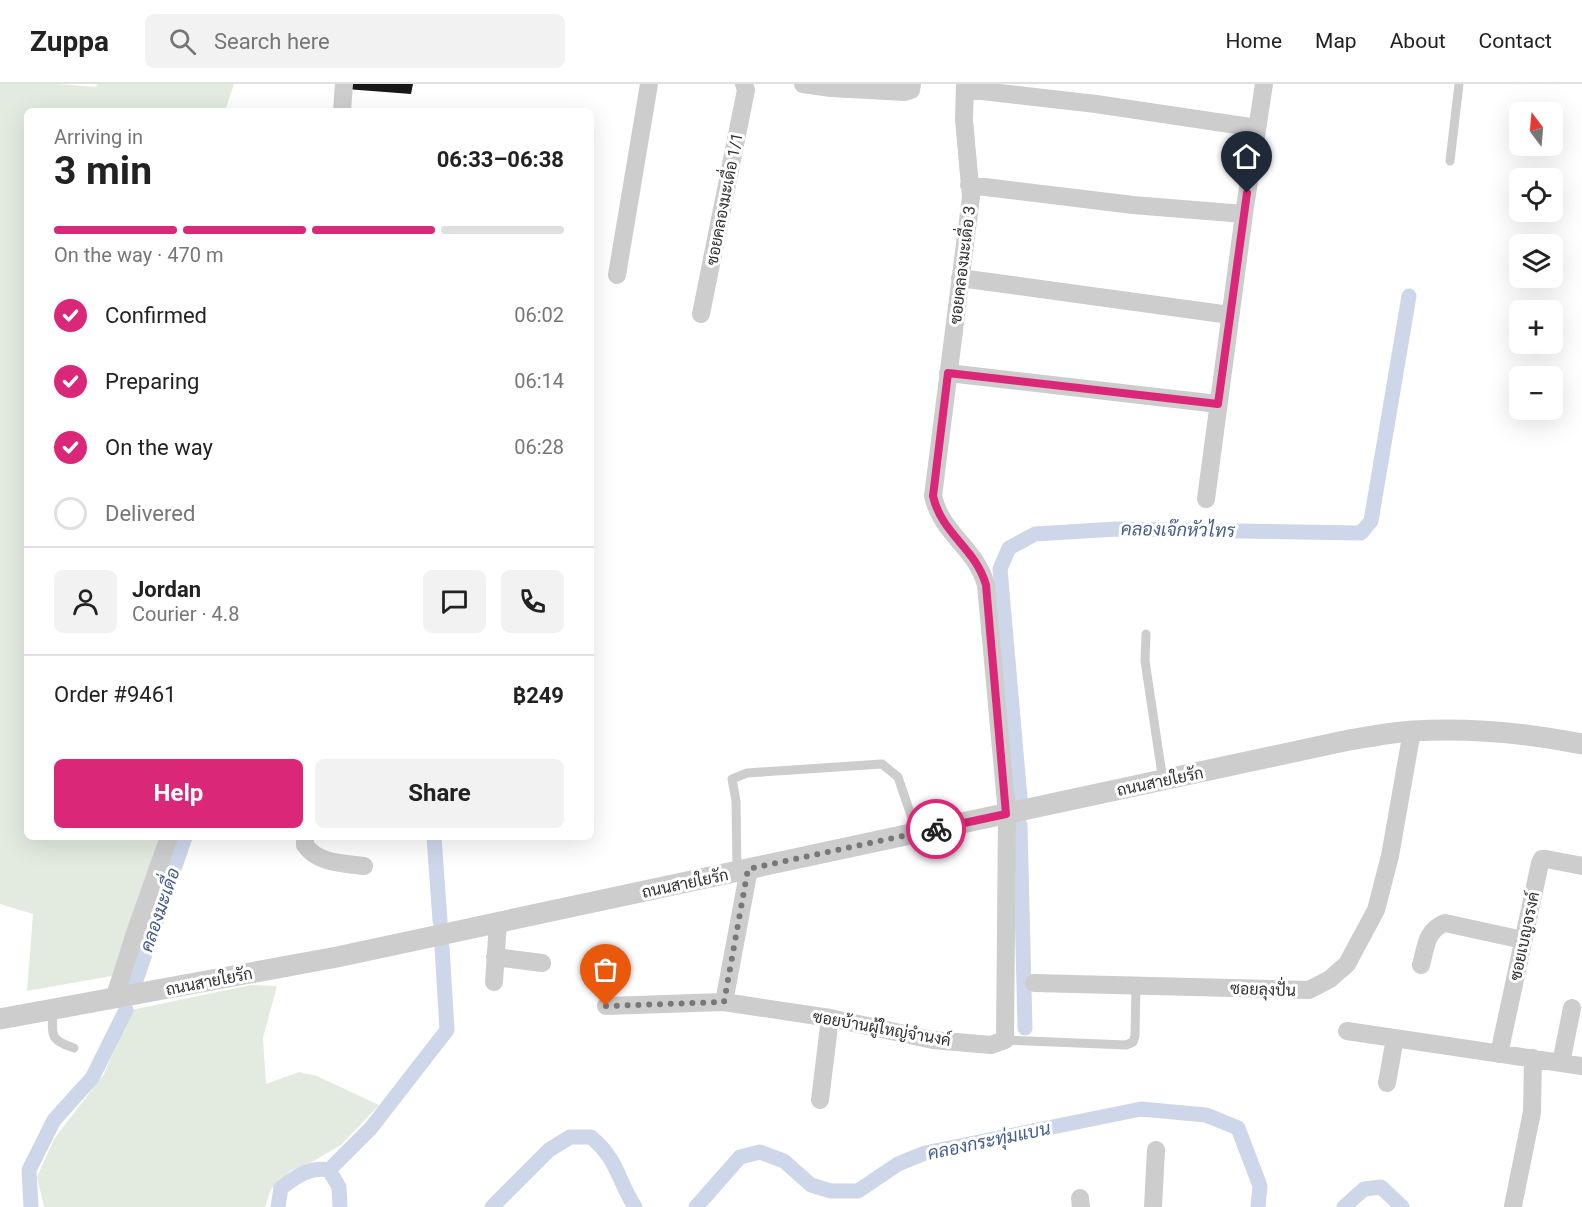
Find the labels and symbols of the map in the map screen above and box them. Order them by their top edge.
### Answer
north arrow [1509,102,1563,156]
street label: ซอยคลองมะเดื่อ 1/1 [697,130,747,267]
pin [1221,131,1272,193]
street label: ซอยคลองมะเดื่อ 3 [941,204,979,325]
water label: คลองเจ๊กหัวไทร [1121,516,1237,541]
street label: ถนนสายใยรัก [1115,761,1205,800]
courier [906,799,966,859]
water label: คลองมะเดื่อ [131,863,184,955]
street label: ถนนสายใยรัก [640,863,730,902]
street label: ซอยเบญจรงค์ [1503,889,1543,982]
pin [580,944,631,1006]
street label: ถนนสายใยรัก [164,962,254,999]
street label: ซอยลุงปั่น [1230,974,1296,1002]
street label: ซอยบ้านผู้ใหญ่จำนงค์ [811,1004,953,1052]
water label: คลองกระทุ่มแบน [925,1116,1053,1166]

